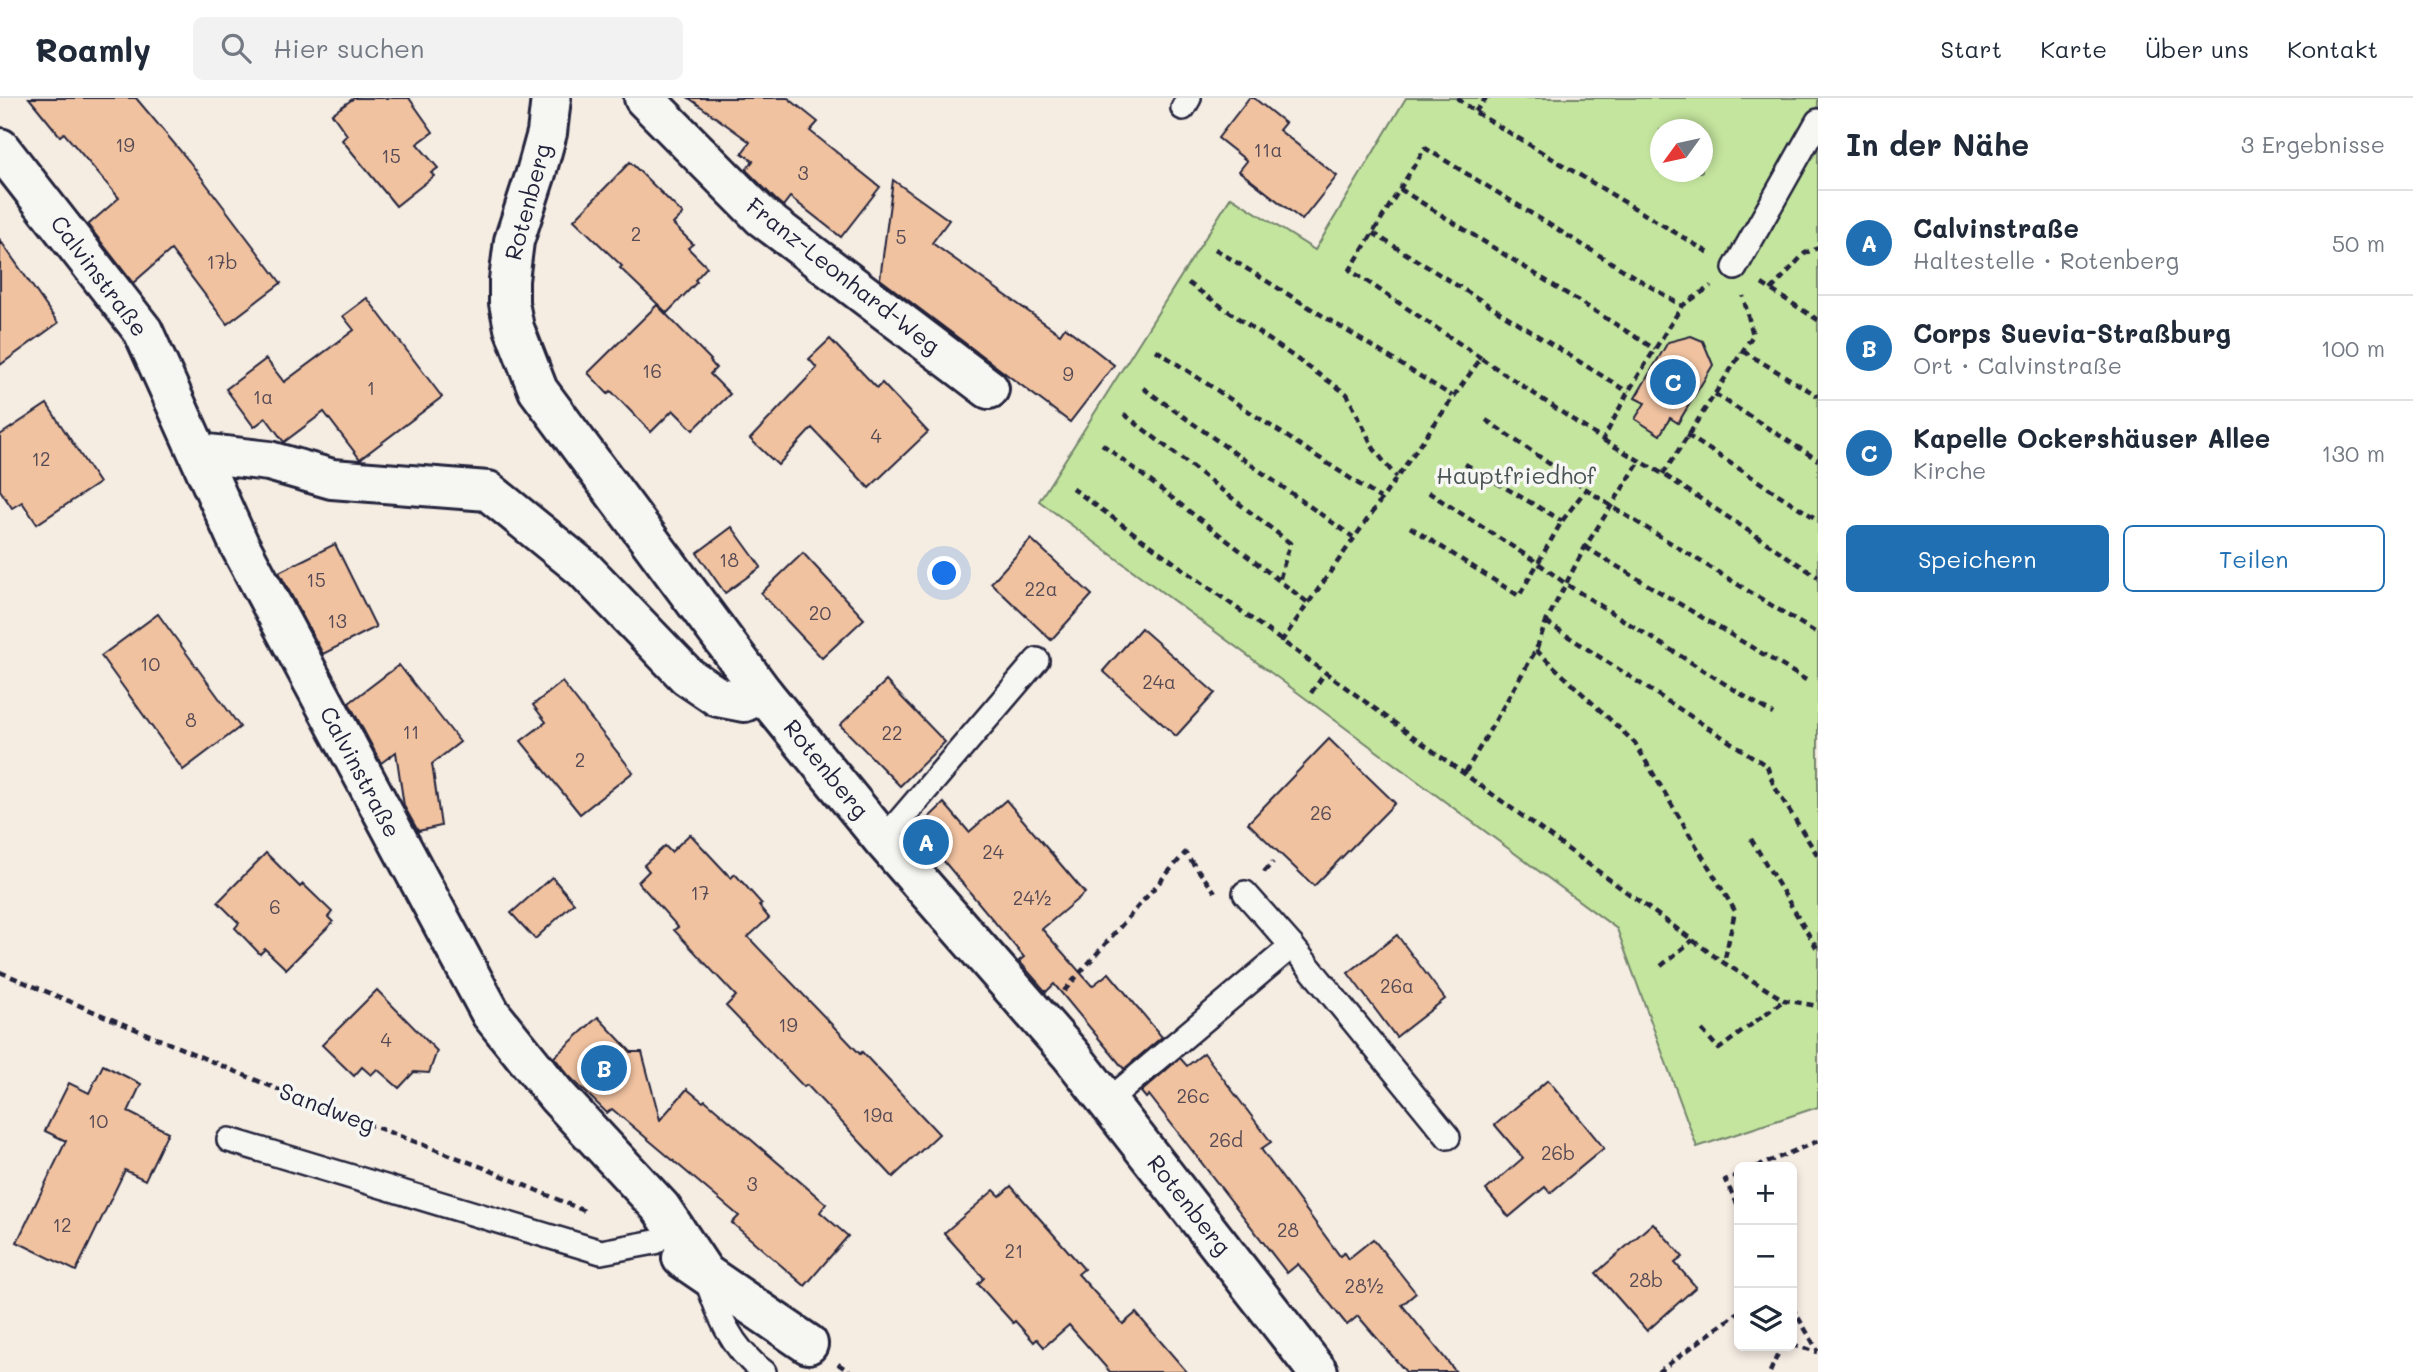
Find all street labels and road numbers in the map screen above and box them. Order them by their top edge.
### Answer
street label: Rotenberg [497,140,557,263]
street label: Franz-Leonhard-Weg [741,190,946,360]
street label: Calvinstraße [44,209,155,342]
street label: Calvinstraße [314,701,408,842]
street label: Rotenberg [778,713,876,824]
street label: Sandweg [275,1075,379,1139]
street label: Rotenberg [1141,1148,1238,1261]

